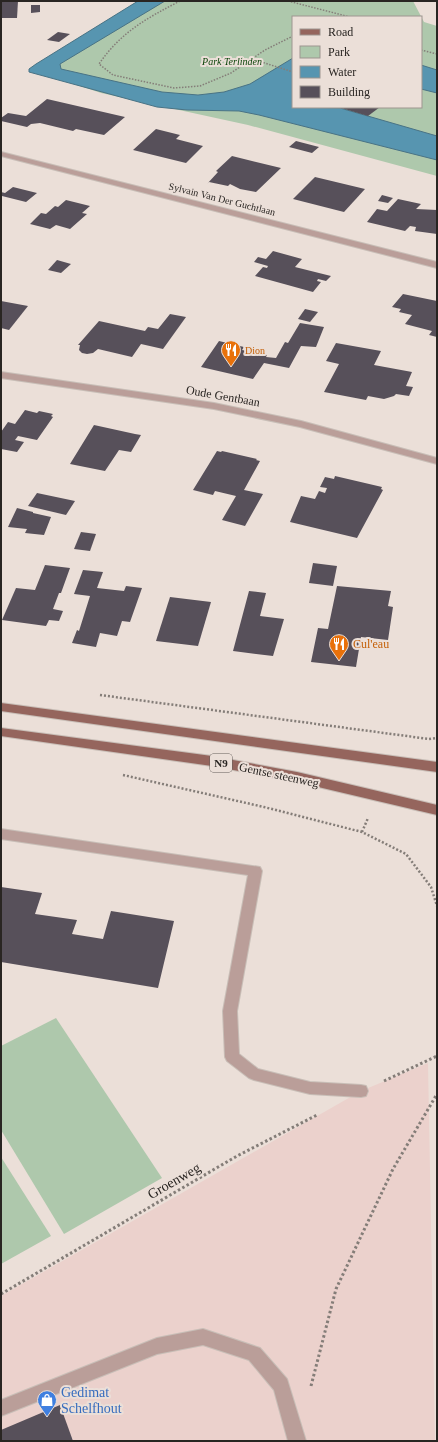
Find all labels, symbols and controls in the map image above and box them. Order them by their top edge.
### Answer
legend [292,16,422,108]
text: Road [328,25,353,39]
text: Park [328,45,350,59]
park label: Park Terlinden [201,56,262,67]
text: Water [328,65,356,79]
text: Building [328,85,370,99]
street label: Sylvain Van Der Guchtlaan [168,180,276,218]
restaurant icon: Dion [220,339,242,367]
place label: Dion [245,345,265,356]
street label: Oude Gentbaan [185,383,261,409]
restaurant icon: Cul'eau [328,633,350,661]
place label: Cul'eau [353,637,389,651]
road number: N9 [210,754,232,772]
street label: Gentse steenweg [238,760,320,790]
street label: Groenweg [145,1160,203,1202]
place label: Gedimat Schelfhout [61,1385,122,1416]
shop icon: Gedimat Schelfhout [36,1389,58,1417]

